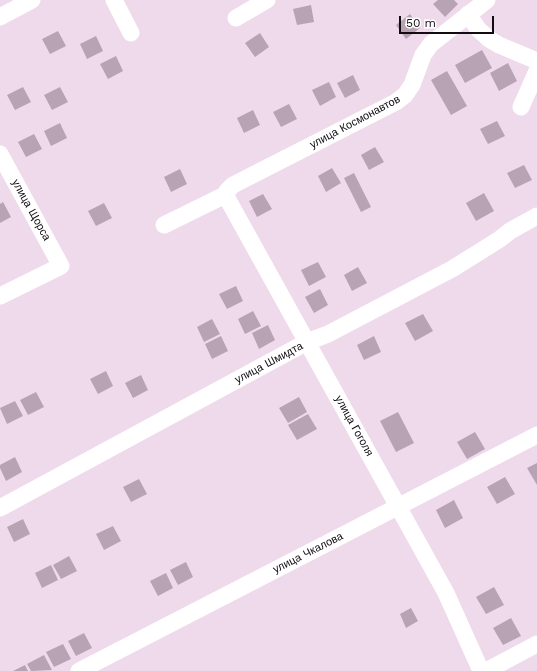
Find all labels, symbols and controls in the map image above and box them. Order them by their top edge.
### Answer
scale bar [401,8,496,34]
text: 50 m [406,16,436,30]
street label: улица Космонавтов [308,93,402,151]
street label: улица Щорса [9,177,53,243]
street label: улица Шмидта [233,340,305,386]
street label: улица Гоголя [332,393,376,459]
street label: улица Чкалова [271,530,345,576]

